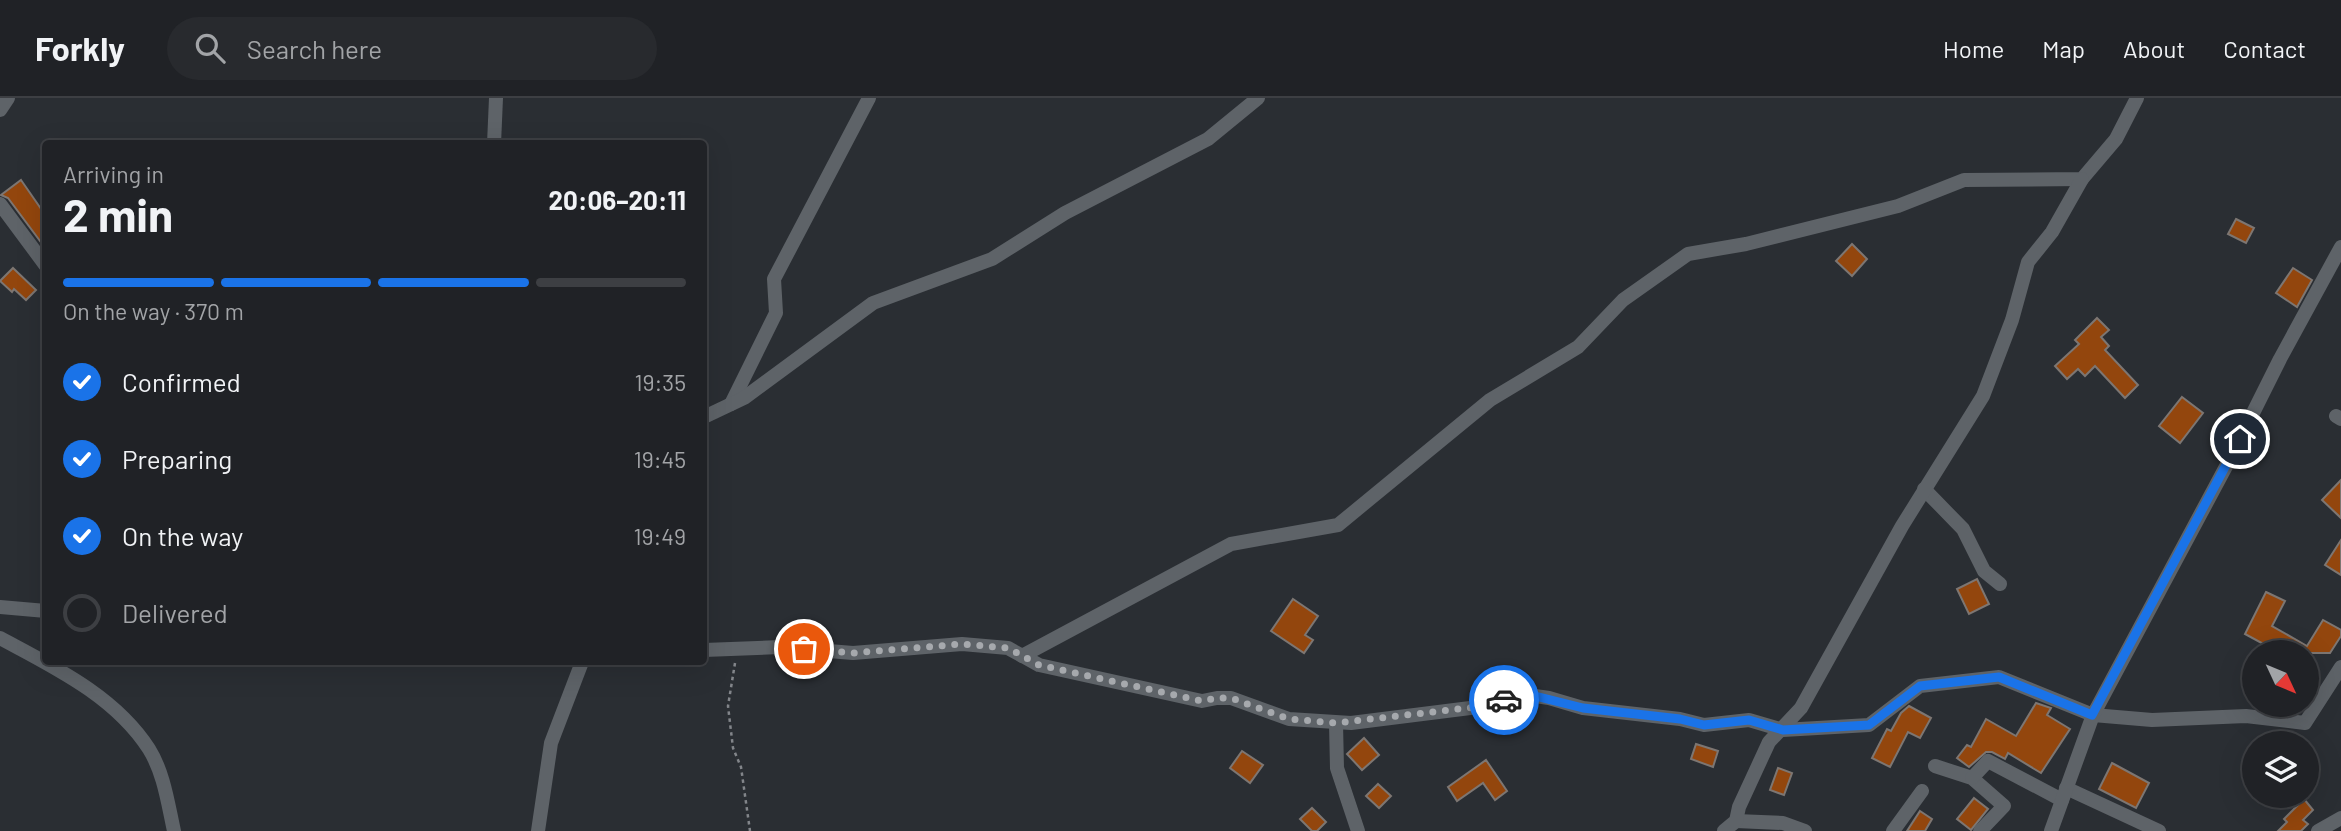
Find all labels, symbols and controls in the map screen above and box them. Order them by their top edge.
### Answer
search box [167,17,657,80]
text: Forkly [35,28,125,68]
icon: search [191,29,229,67]
text: Search here [247,33,382,64]
text: Home [1943,34,2004,63]
text: Map [2042,34,2085,63]
text: About [2123,34,2185,63]
text: Contact [2223,34,2306,63]
text: Arriving in [63,160,164,188]
text: 20:06–20:11 [549,184,686,215]
text: 2 min [63,186,173,241]
text: On the way · 370 m [63,297,244,325]
icon: check [63,363,101,401]
text: Confirmed [122,366,241,397]
text: 19:35 [635,368,686,396]
pin [2210,409,2270,469]
icon: home [2221,420,2259,458]
icon: check [63,440,101,478]
text: Preparing [122,443,232,474]
text: 19:45 [634,445,686,473]
icon: check [63,517,101,555]
text: On the way [122,520,243,551]
text: 19:49 [634,522,686,550]
text: Delivered [122,597,228,628]
pin [774,619,834,679]
icon: bag [785,630,823,668]
north arrow [2242,640,2319,718]
map controls [2242,640,2319,808]
courier [1469,665,1539,735]
icon: car [1485,681,1523,719]
button: layers [2242,731,2319,808]

